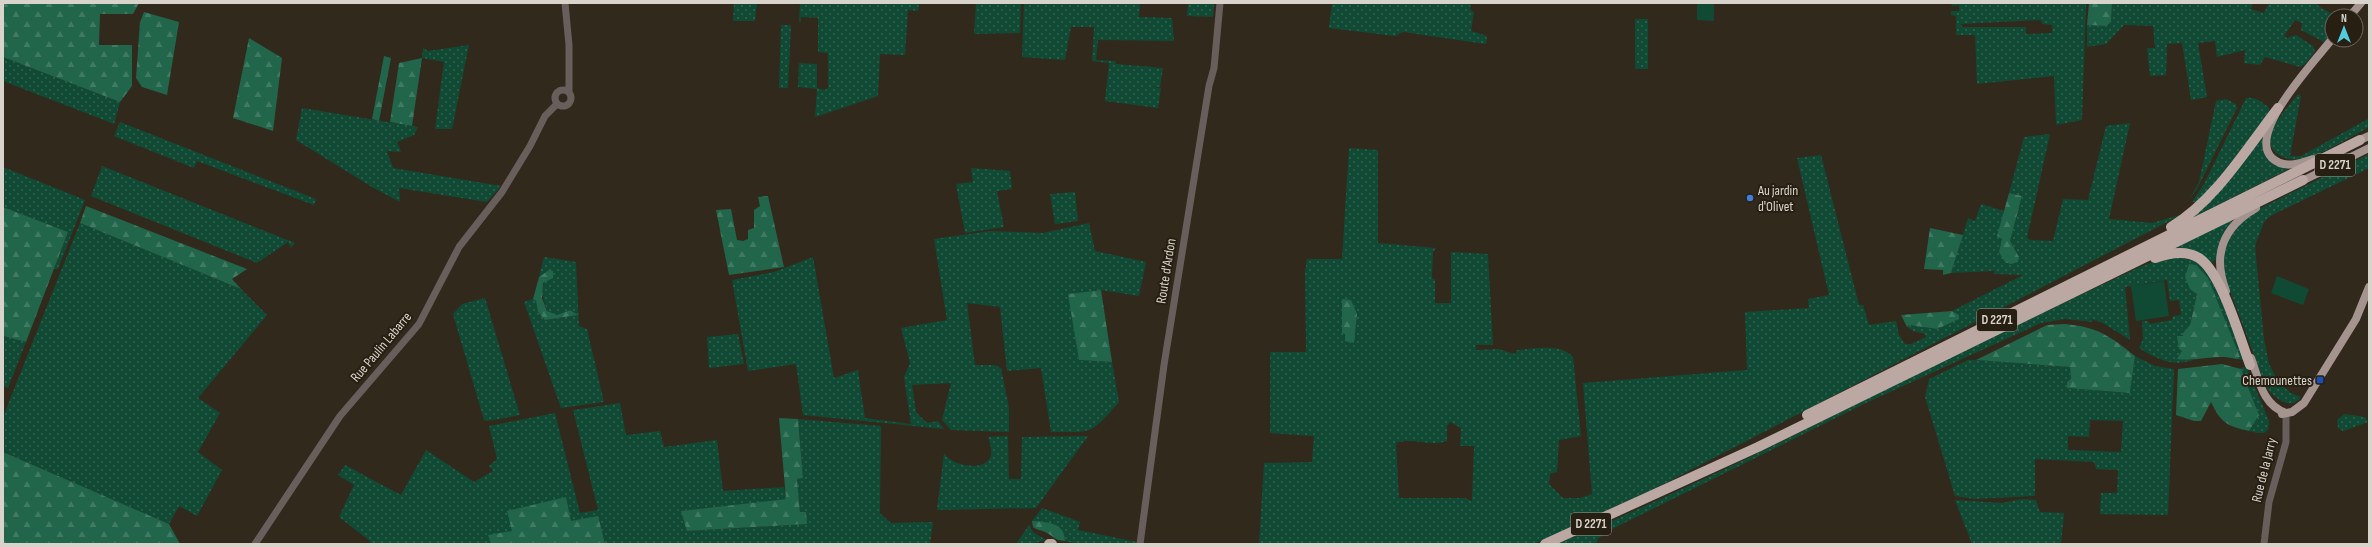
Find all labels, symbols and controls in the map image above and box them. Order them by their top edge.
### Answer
north arrow [2324,8,2364,48]
text: N [2341,12,2347,25]
road number: D 2271 [2315,154,2355,176]
place label: Au jardin d'Olivet [1757,182,1798,215]
marker: Au jardin d'Olivet [1745,193,1755,203]
street label: Route d'Ardon [1152,237,1180,305]
street label: Rue Paulin Labarre [347,309,415,385]
road number: D 2271 [1977,309,2017,331]
place label: Chemounettes [2242,372,2312,389]
marker: Chemounettes [2315,375,2325,385]
street label: Rue de la Jarry [2248,435,2280,504]
road number: D 2271 [1571,513,1611,535]

